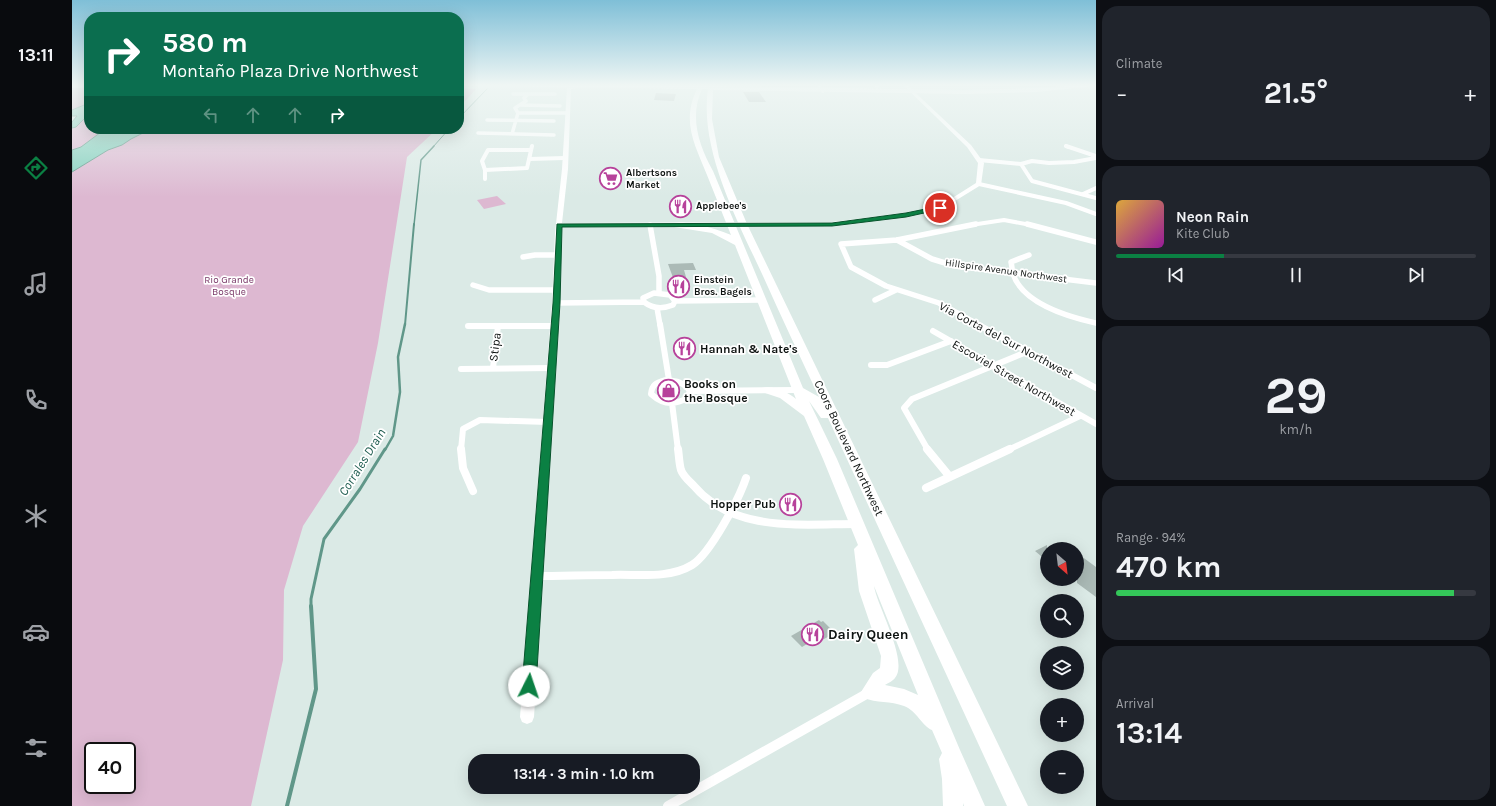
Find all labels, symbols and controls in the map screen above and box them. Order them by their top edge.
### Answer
text: 580 m [162,26,248,59]
icon: right [96,28,148,80]
text: 13:11 [18,44,54,66]
text: Climate [1116,56,1162,71]
text: Montaño Plaza Drive Northwest [162,60,418,82]
text: 21.5° [1264,75,1328,111]
text: − [1116,81,1128,107]
text: + [1464,81,1476,107]
icon: left [200,104,222,126]
icon: ahead [242,104,264,126]
icon: ahead [284,104,306,126]
icon: right [326,104,348,126]
icon: directions [22,154,50,182]
supermarket icon: Albertsons Market [598,166,624,192]
place label: Albertsons Market [626,167,677,191]
pin [923,191,957,225]
restaurant icon: Applebee's [667,193,693,219]
icon: arrive [929,197,951,219]
place label: Applebee's [696,200,747,212]
text: Neon Rain [1176,208,1249,226]
text: Kite Club [1176,226,1230,241]
street label: Hillspire Avenue Northwest [944,257,1068,286]
icon: previous [1165,264,1187,286]
icon: pause [1285,264,1307,286]
icon: next [1405,264,1427,286]
icon: music [22,270,50,298]
restaurant icon: Einstein Bros. Bagels [665,273,691,299]
park label: Rio Grande Bosque [204,274,254,298]
place label: Einstein Bros. Bagels [694,274,752,298]
street label: Via Corta del Sur Northwest [937,299,1076,382]
street label: Stipa [486,332,504,362]
restaurant icon: Hannah & Nate's [672,336,698,362]
street label: Escoviel Street Northwest [950,337,1079,419]
place label: Hannah & Nate's [700,342,798,356]
text: 29 [1264,365,1328,426]
place label: Books on the Bosque [684,377,748,405]
shop icon: Books on the Bosque [656,378,682,404]
street label: Coors Boulevard Northwest [811,378,887,519]
icon: phone [22,386,50,414]
text: km/h [1280,422,1312,437]
water label: Corrales Drain [335,426,389,498]
restaurant icon: Hopper Pub [778,491,804,517]
place label: Hopper Pub [710,497,776,511]
icon: climate [22,502,50,530]
text: Range · 94% [1116,530,1186,545]
north arrow [1040,542,1084,586]
map controls [1040,542,1084,794]
text: 470 km [1116,549,1222,585]
button: search [1040,594,1084,638]
icon: car [22,618,50,646]
restaurant icon: Dairy Queen [800,621,826,647]
place label: Dairy Queen [828,626,908,643]
button: layers [1040,646,1084,690]
position arrow [508,665,550,707]
text: Arrival [1116,696,1154,711]
button: + [1040,698,1084,742]
text: 13:14 [1116,715,1182,751]
icon: filters [22,734,50,762]
speed limit sign: 40 [84,742,136,794]
button: − [1040,750,1084,794]
text: 13:14 · 3 min · 1.0 km [513,765,655,783]

